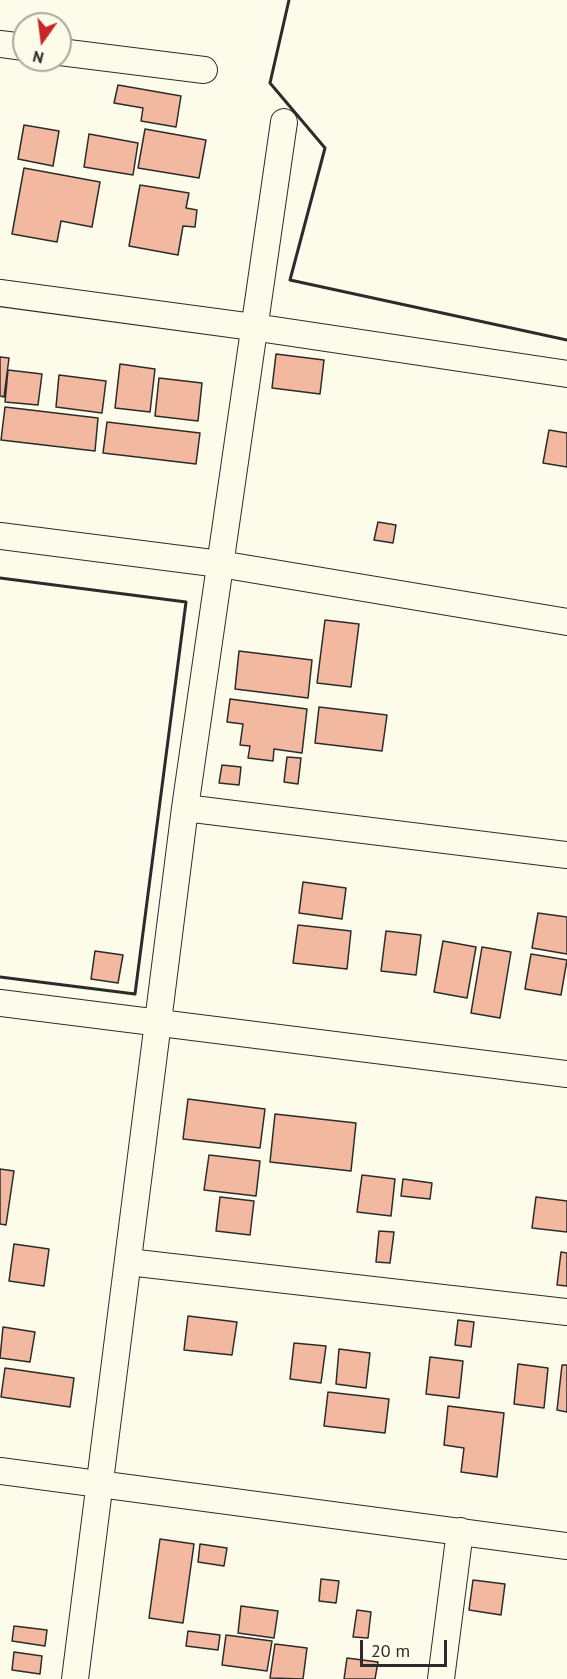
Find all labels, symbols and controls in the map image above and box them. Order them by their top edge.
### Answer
north arrow [12,12,72,72]
text: N [31,47,46,69]
scale bar [363,1628,450,1666]
text: 20 m [371,1639,410,1662]

